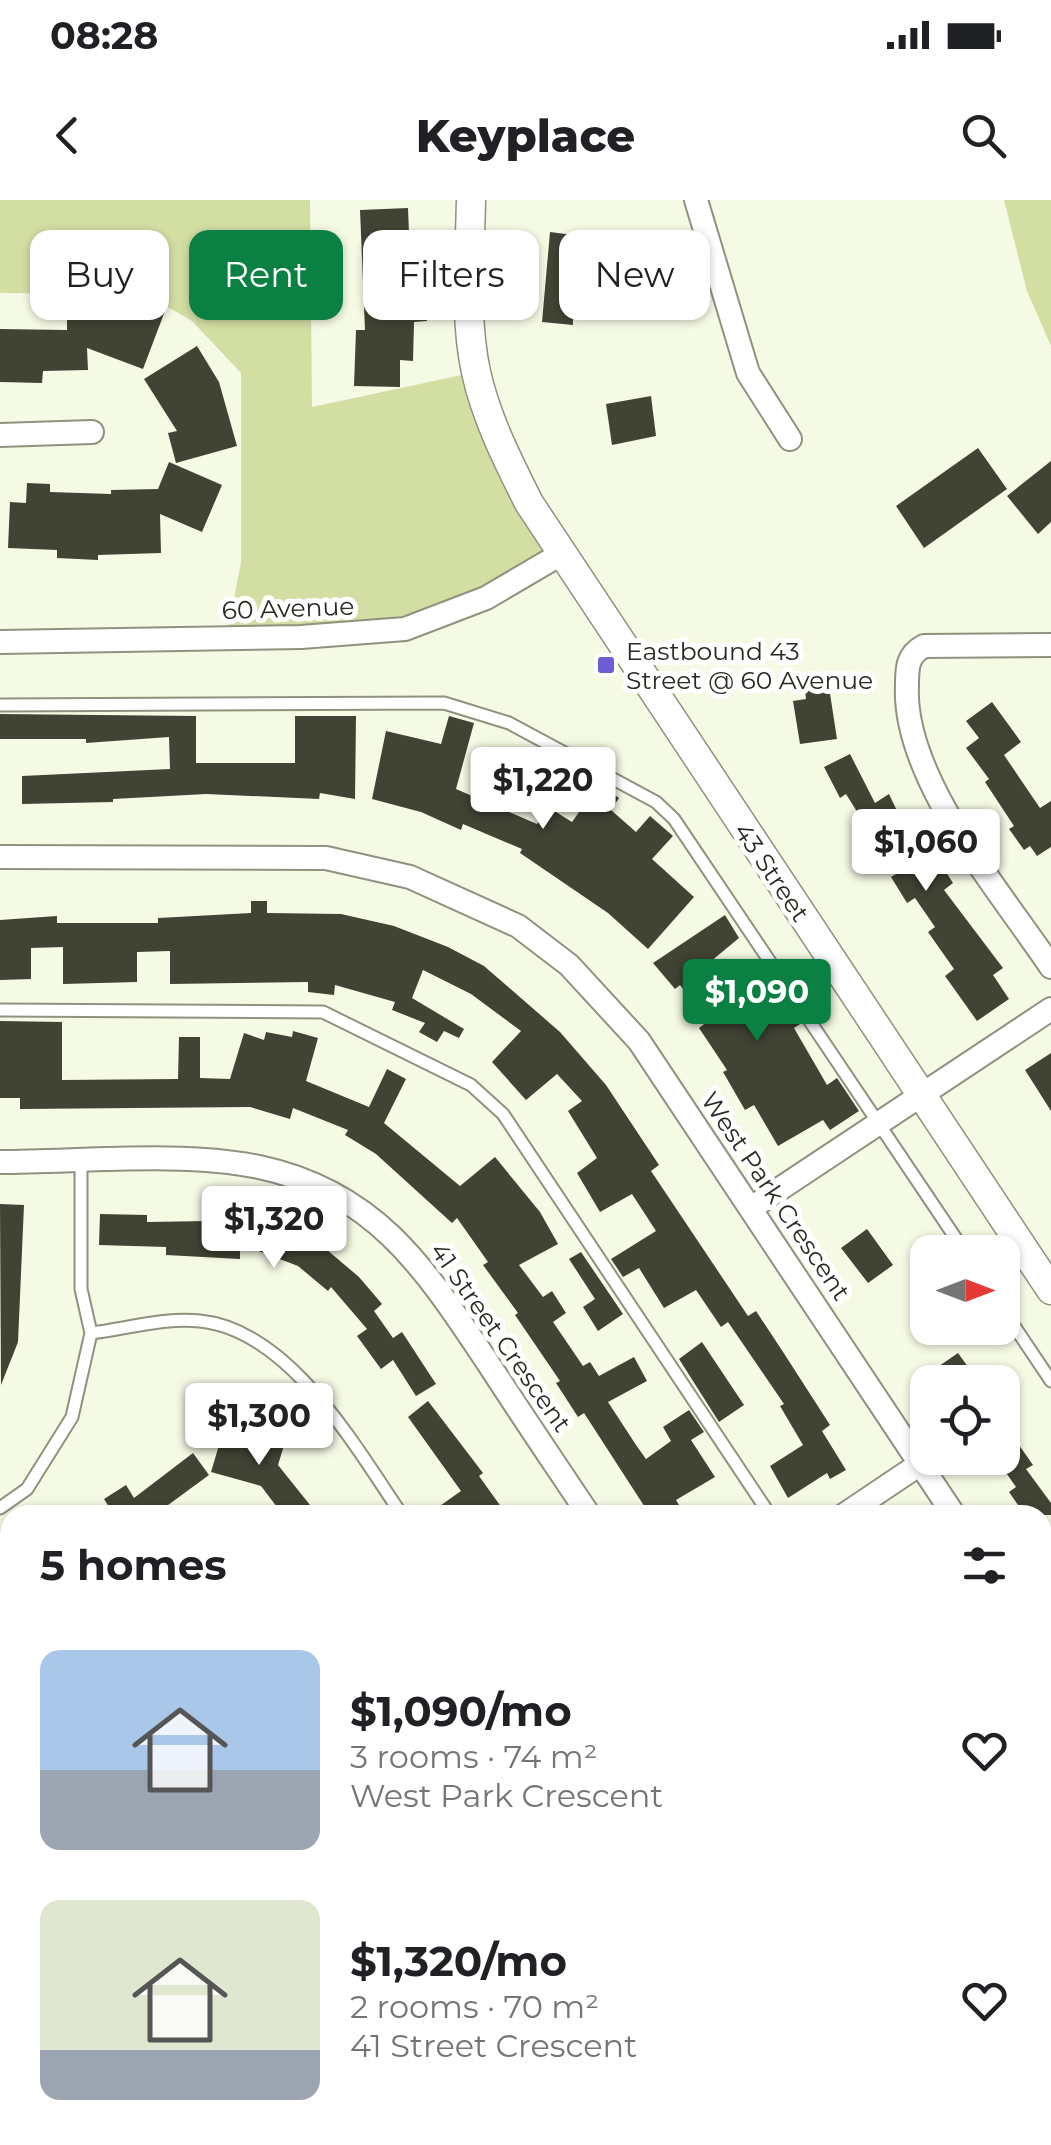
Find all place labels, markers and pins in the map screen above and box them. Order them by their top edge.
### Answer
place label: Eastbound 43 Street @ 60 Avenue [626,636,873,695]
marker: Eastbound 43 Street @ 60 Avenue [595,654,617,676]
pin: $1,220 [462,747,624,832]
pin: $1,060 [845,809,1007,894]
pin: $1,090 [676,959,838,1044]
pin: $1,320 [193,1186,355,1271]
pin: $1,300 [178,1383,340,1468]

